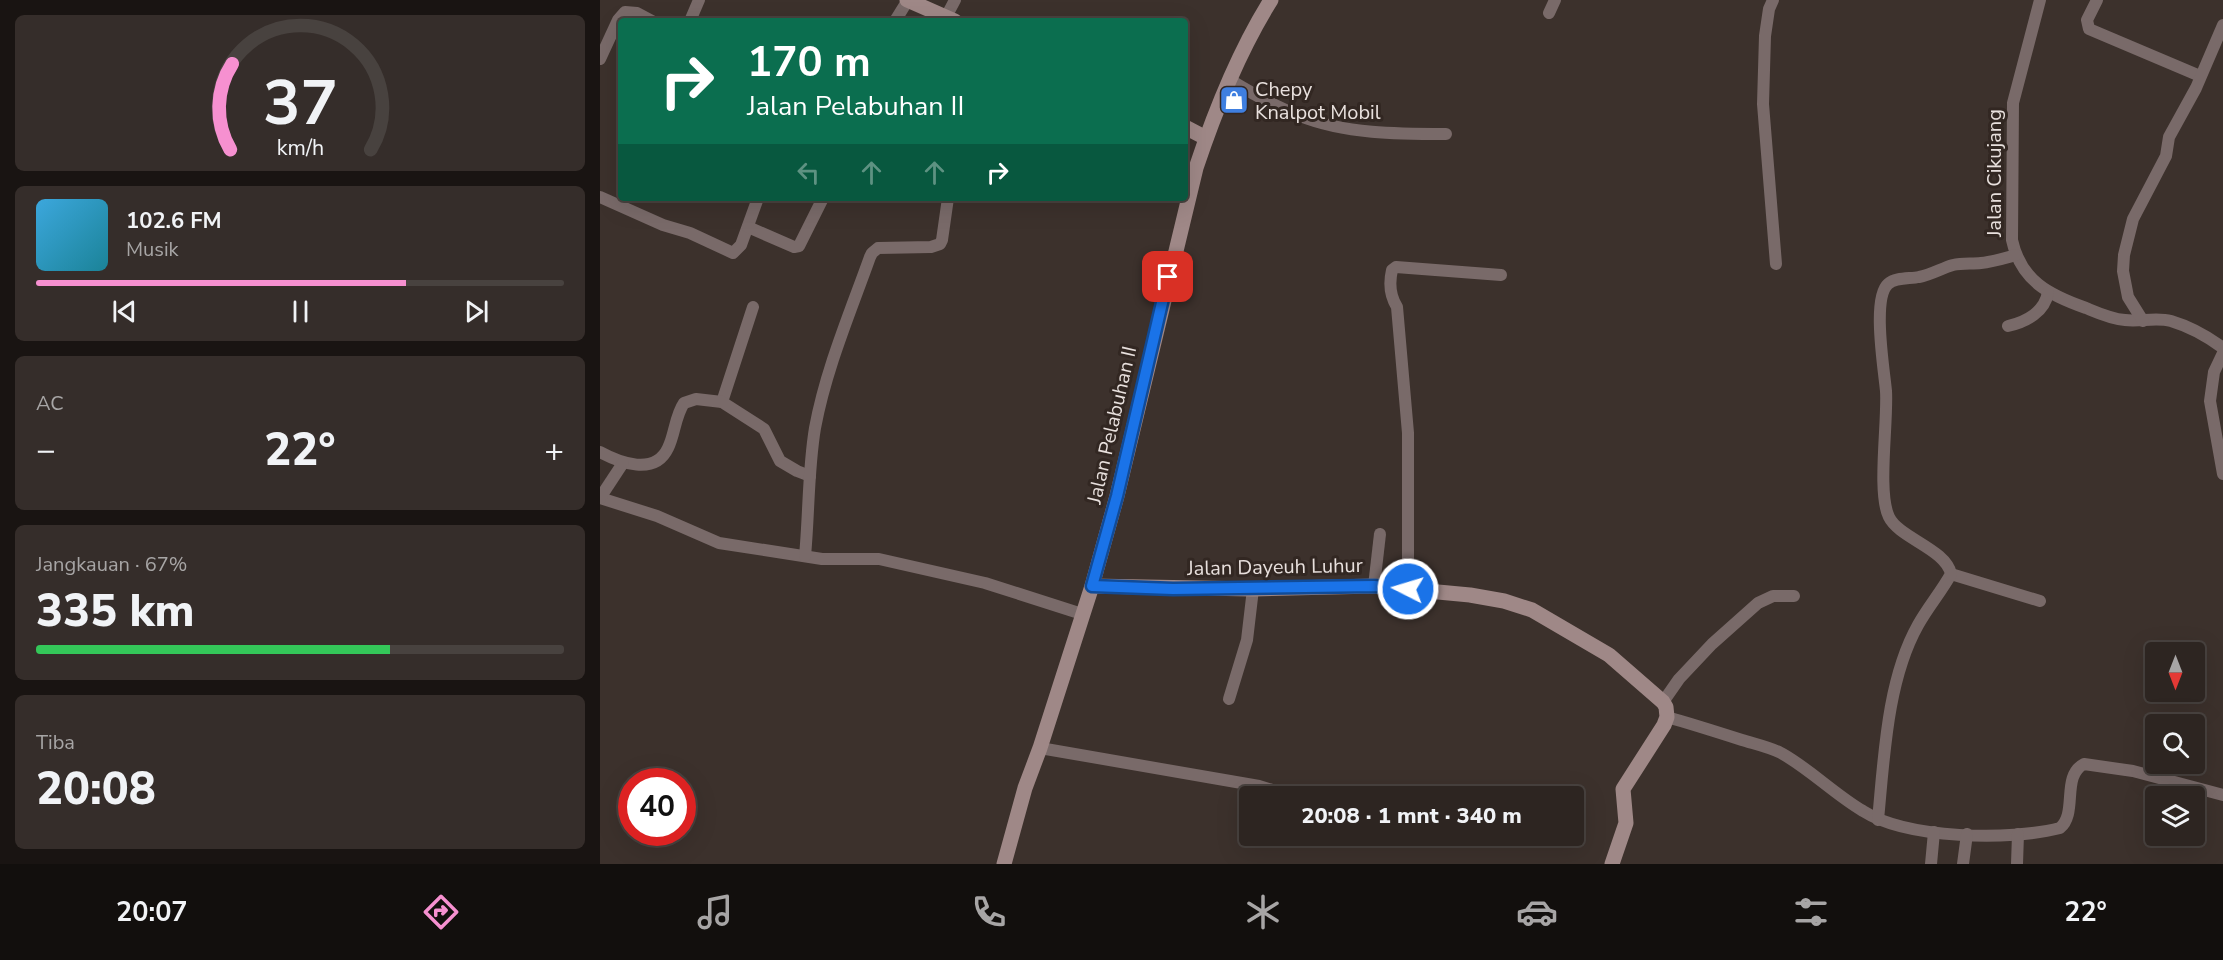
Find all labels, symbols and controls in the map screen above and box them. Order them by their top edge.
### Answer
text: 170 m [747,34,871,91]
icon: right [648,42,726,120]
text: 37 [263,61,337,146]
place label: Chepy Knalpot Mobil [1255,76,1381,126]
shop icon: Chepy Knalpot Mobil [1218,84,1250,116]
text: Jalan Pelabuhan II [747,88,964,125]
street label: Jalan Cikujang [1981,109,2008,238]
text: km/h [276,133,324,163]
icon: left [792,156,825,189]
icon: ahead [855,156,888,189]
icon: ahead [918,156,951,189]
icon: right [981,156,1014,189]
text: 102.6 FM [126,206,222,236]
text: Musik [126,236,179,263]
pin [1142,251,1193,302]
icon: arrive [1151,260,1184,293]
icon: previous [108,295,141,328]
icon: pause [284,295,317,328]
icon: next [460,295,493,328]
street label: Jalan Pelabuhan II [1081,343,1143,507]
text: AC [36,390,64,417]
text: 22° [264,420,336,481]
text: − [36,428,56,473]
text: + [544,428,564,473]
text: Jangkauan · 67% [36,551,187,578]
street label: Jalan Dayeuh Luhur [1186,552,1363,582]
position arrow [1376,557,1440,621]
text: 335 km [36,581,195,642]
north arrow [2145,642,2205,702]
map controls [2145,642,2205,846]
button: search [2145,714,2205,774]
text: Tiba [36,729,75,756]
text: 20:08 [36,759,156,820]
speed limit sign: 40 [618,768,696,846]
button: layers [2145,786,2205,846]
text: 20:08 · 1 mnt · 340 m [1301,801,1522,831]
icon: directions [420,891,462,933]
icon: music [694,891,736,933]
icon: phone [968,891,1010,933]
icon: climate [1242,891,1284,933]
icon: car [1516,891,1558,933]
icon: filters [1790,891,1832,933]
text: 20:07 [116,894,188,931]
text: 22° [2064,894,2107,931]

